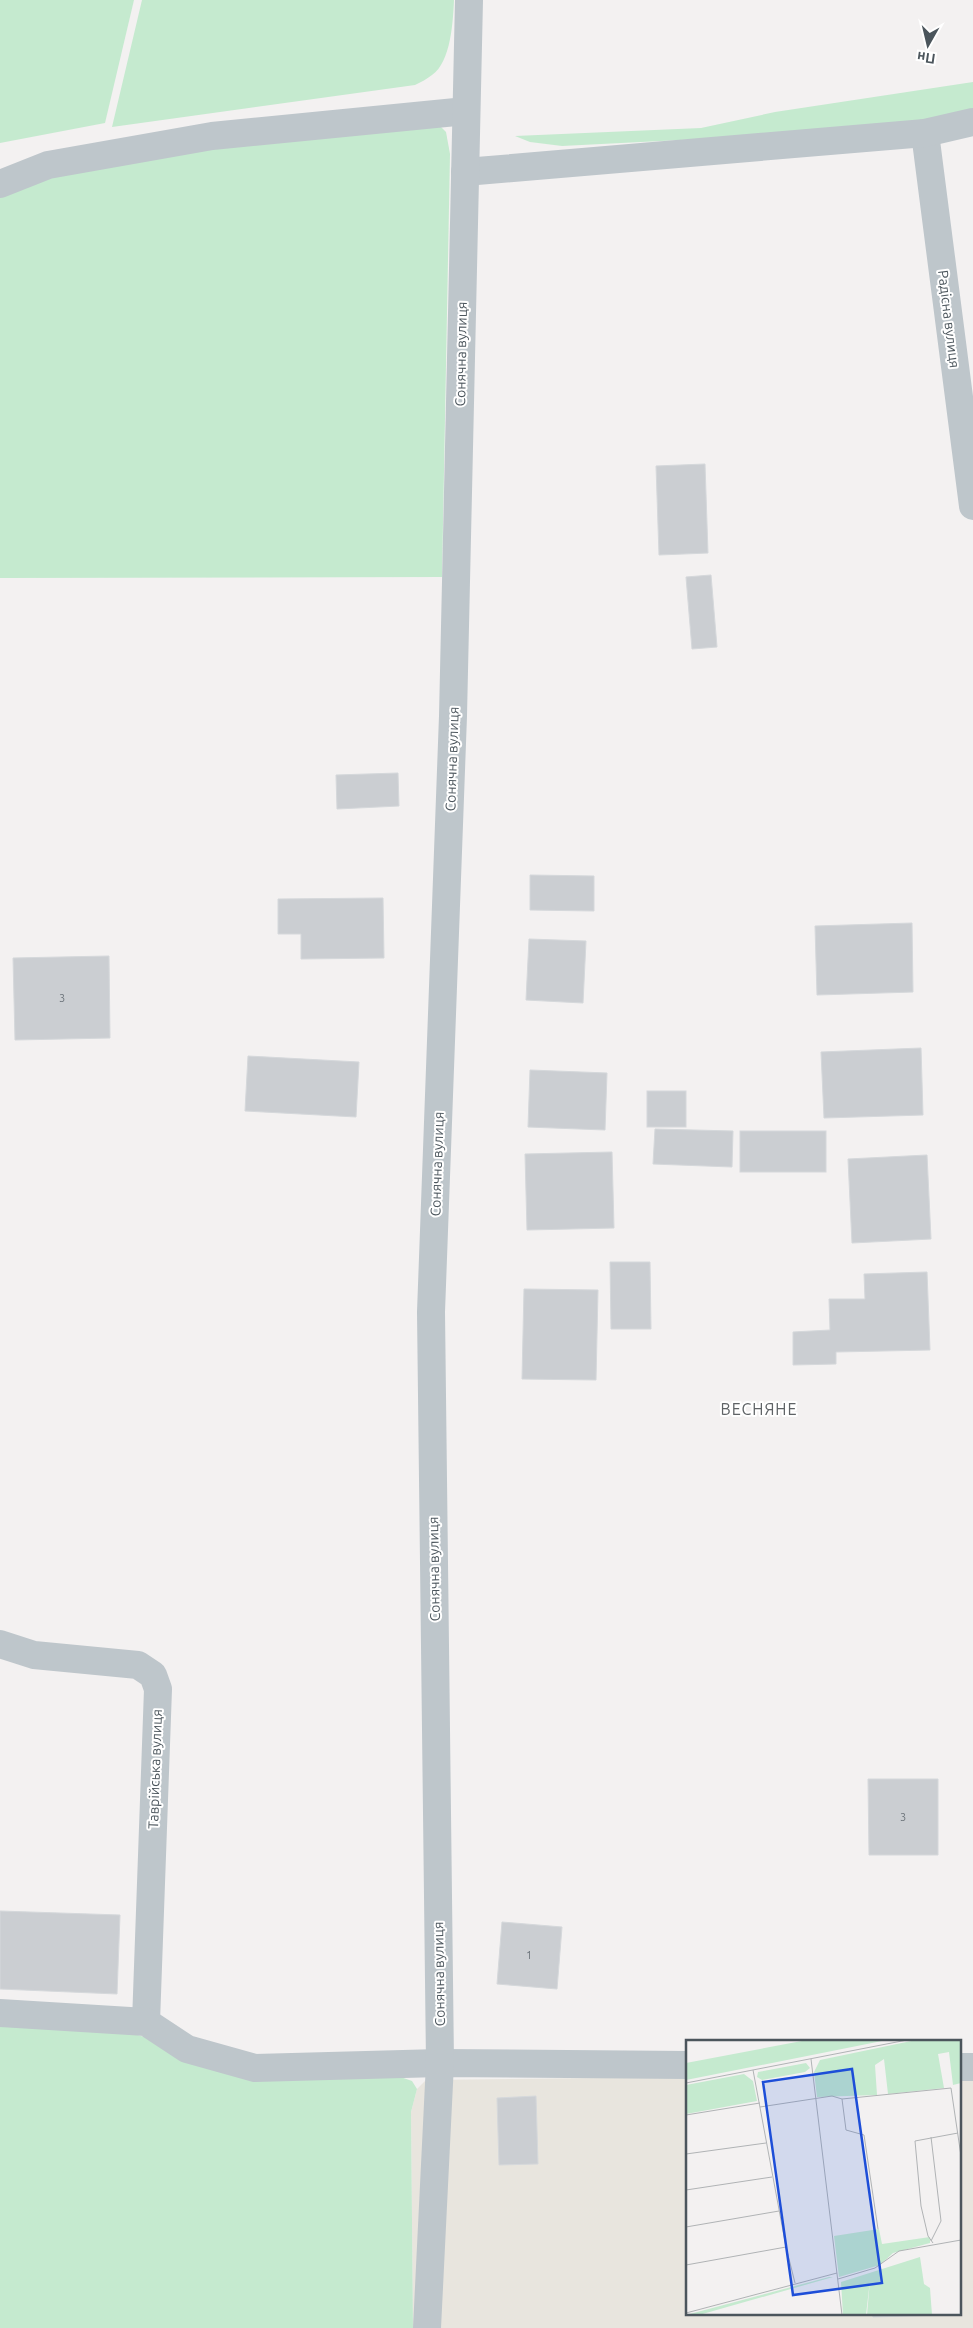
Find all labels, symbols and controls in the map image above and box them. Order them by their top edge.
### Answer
north arrow [903,20,953,70]
text: Пн [916,49,936,67]
street label: Радісна вулиця [935,269,963,369]
street label: Сонячна вулиця [452,301,470,407]
street label: Сонячна вулиця [442,706,462,812]
house number: 3 [59,992,65,1004]
street label: Сонячна вулиця [427,1111,447,1217]
district label: ВЕСНЯНЕ [721,1400,797,1418]
street label: Сонячна вулиця [425,1516,443,1622]
street label: Таврійська вулиця [145,1709,165,1829]
house number: 3 [900,1811,906,1823]
street label: Сонячна вулиця [430,1921,448,2027]
house number: 1 [526,1949,532,1961]
inset map [686,2040,960,2316]

